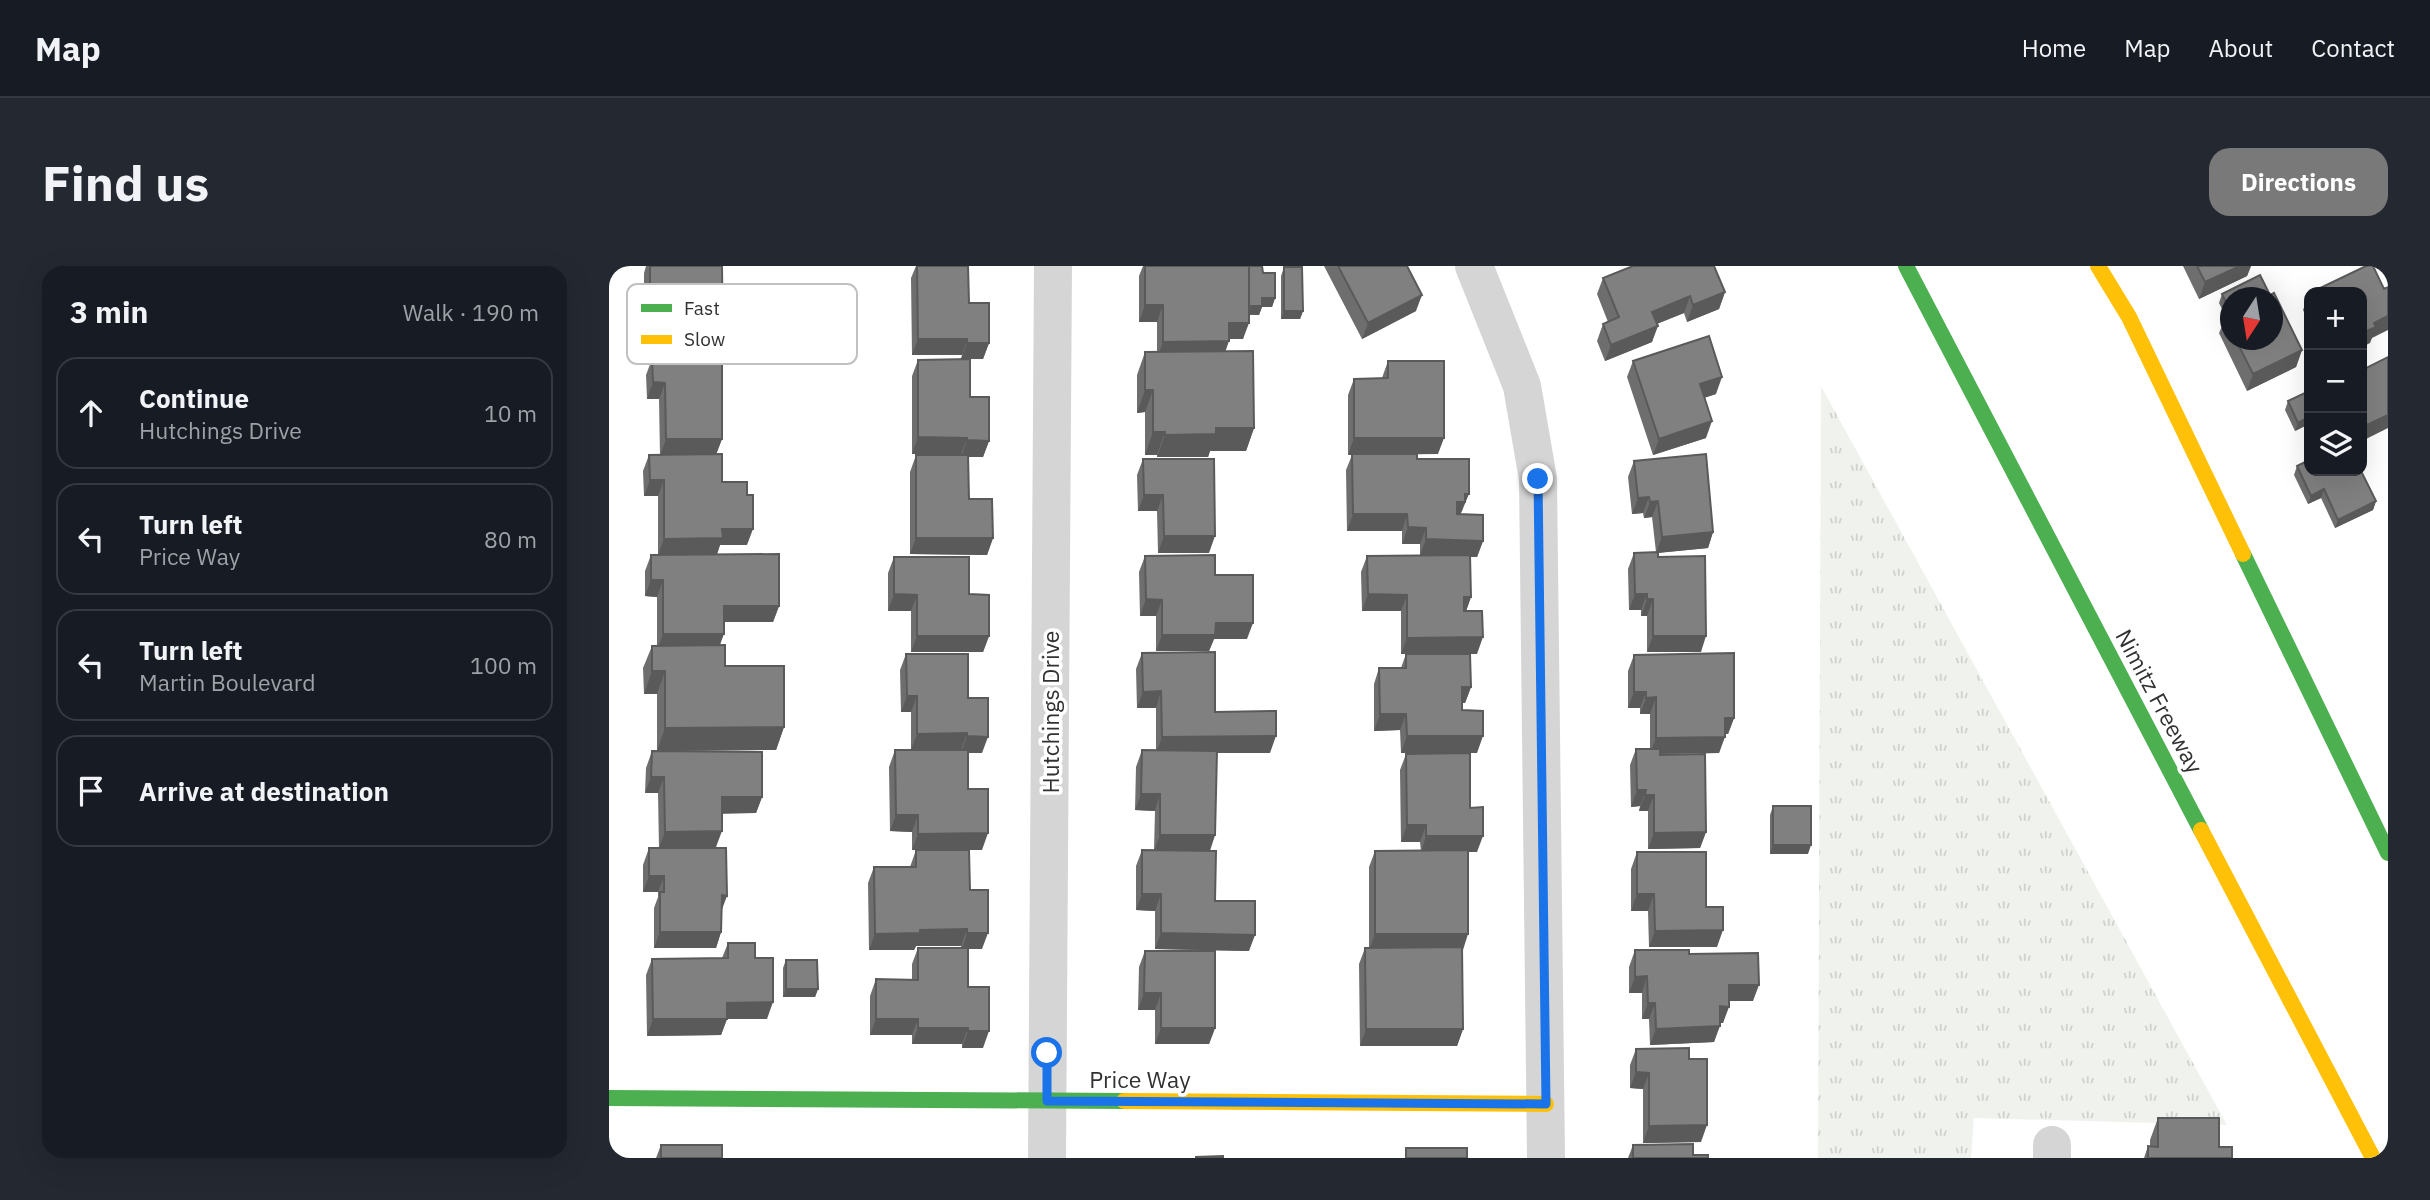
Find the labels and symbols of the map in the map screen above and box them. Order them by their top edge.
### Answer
legend [627,284,857,364]
north arrow [2220,287,2283,350]
text: Fast [684,296,720,320]
text: Slow [684,327,725,351]
route end [1522,463,1553,494]
street label: Nimitz Freeway [2109,624,2211,779]
street label: Hutchings Drive [1035,631,1065,793]
route start [1031,1037,1062,1068]
street label: Price Way [1089,1064,1191,1094]

